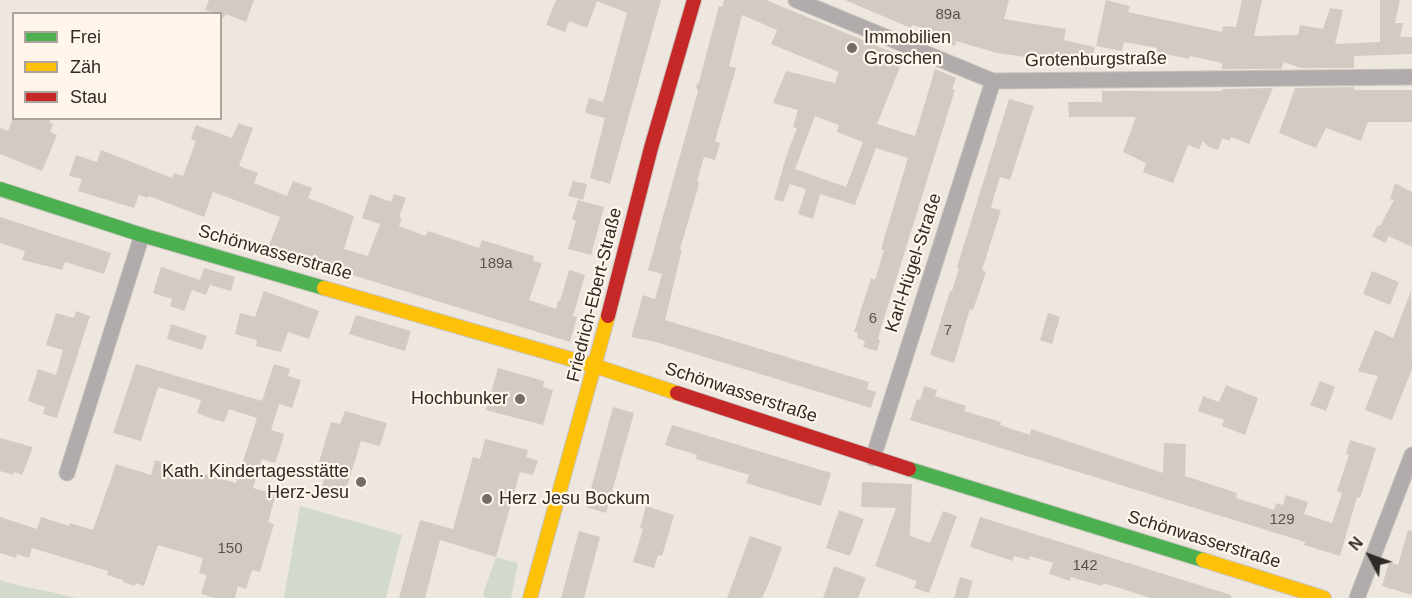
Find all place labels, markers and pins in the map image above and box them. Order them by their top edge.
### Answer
place label: Immobilien Groschen [864,27,951,70]
marker: Immobilien Groschen [845,41,859,55]
place label: Hochbunker [411,388,508,410]
marker: Hochbunker [513,392,527,406]
place label: Kath. Kindertagesstätte Herz-Jesu [162,461,349,504]
marker: Kath. Kindertagesstätte Herz-Jesu [354,475,368,489]
place label: Herz Jesu Bockum [499,488,650,510]
marker: Herz Jesu Bockum [480,492,494,506]

